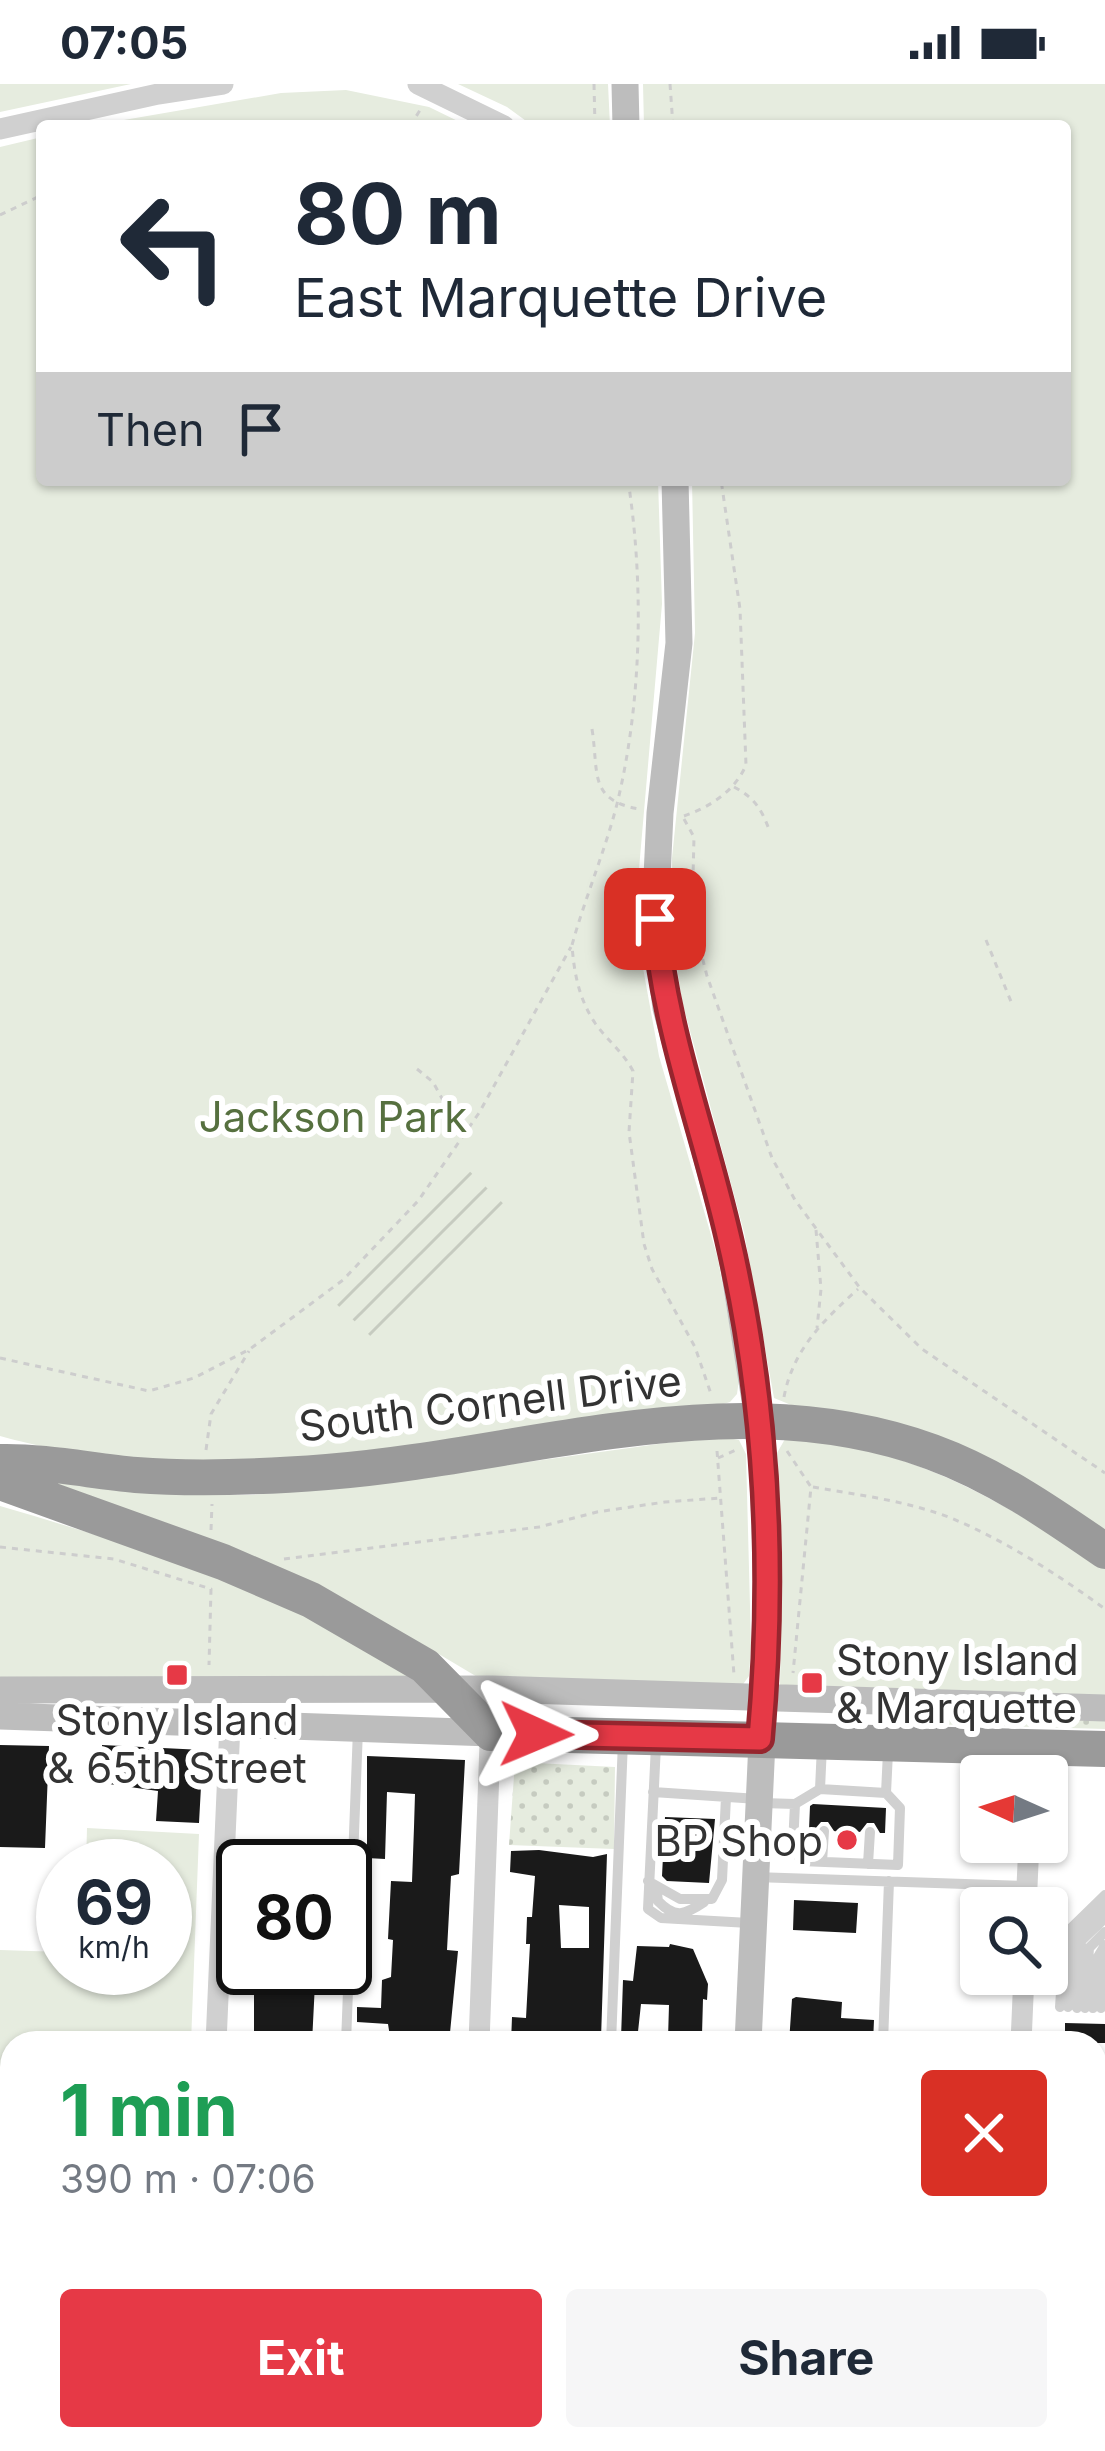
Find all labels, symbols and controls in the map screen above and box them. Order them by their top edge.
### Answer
text: 07:05 [60,15,188,70]
text: 80 m [294,163,502,264]
icon: left [96,168,252,324]
text: East Marquette Drive [294,265,827,330]
icon: arrive [228,396,294,462]
text: Then [96,402,204,457]
pin [604,868,706,970]
icon: arrive [622,886,688,952]
park label: Jackson Park [199,1091,467,1142]
street label: South Cornell Drive [296,1354,684,1452]
place label: Stony Island & Marquette [836,1634,1079,1733]
marker: Stony Island & 65th Street [164,1662,190,1688]
marker: Stony Island & Marquette [799,1670,825,1696]
position arrow [473,1671,599,1797]
place label: Stony Island & 65th Street [47,1694,307,1793]
north arrow [960,1755,1068,1863]
map controls [960,1755,1068,1995]
place label: BP Shop [654,1815,823,1866]
marker: BP Shop [834,1827,860,1853]
speed limit sign: 80 [216,1839,372,1995]
text: 69 [75,1866,153,1938]
button: search [960,1887,1068,1995]
text: km/h [78,1929,150,1965]
text: 1 min [60,2066,238,2153]
button: close [921,2070,1047,2196]
text: 390 m · 07:06 [60,2155,316,2202]
button: Exit [60,2289,542,2427]
button: Share [566,2289,1047,2427]

